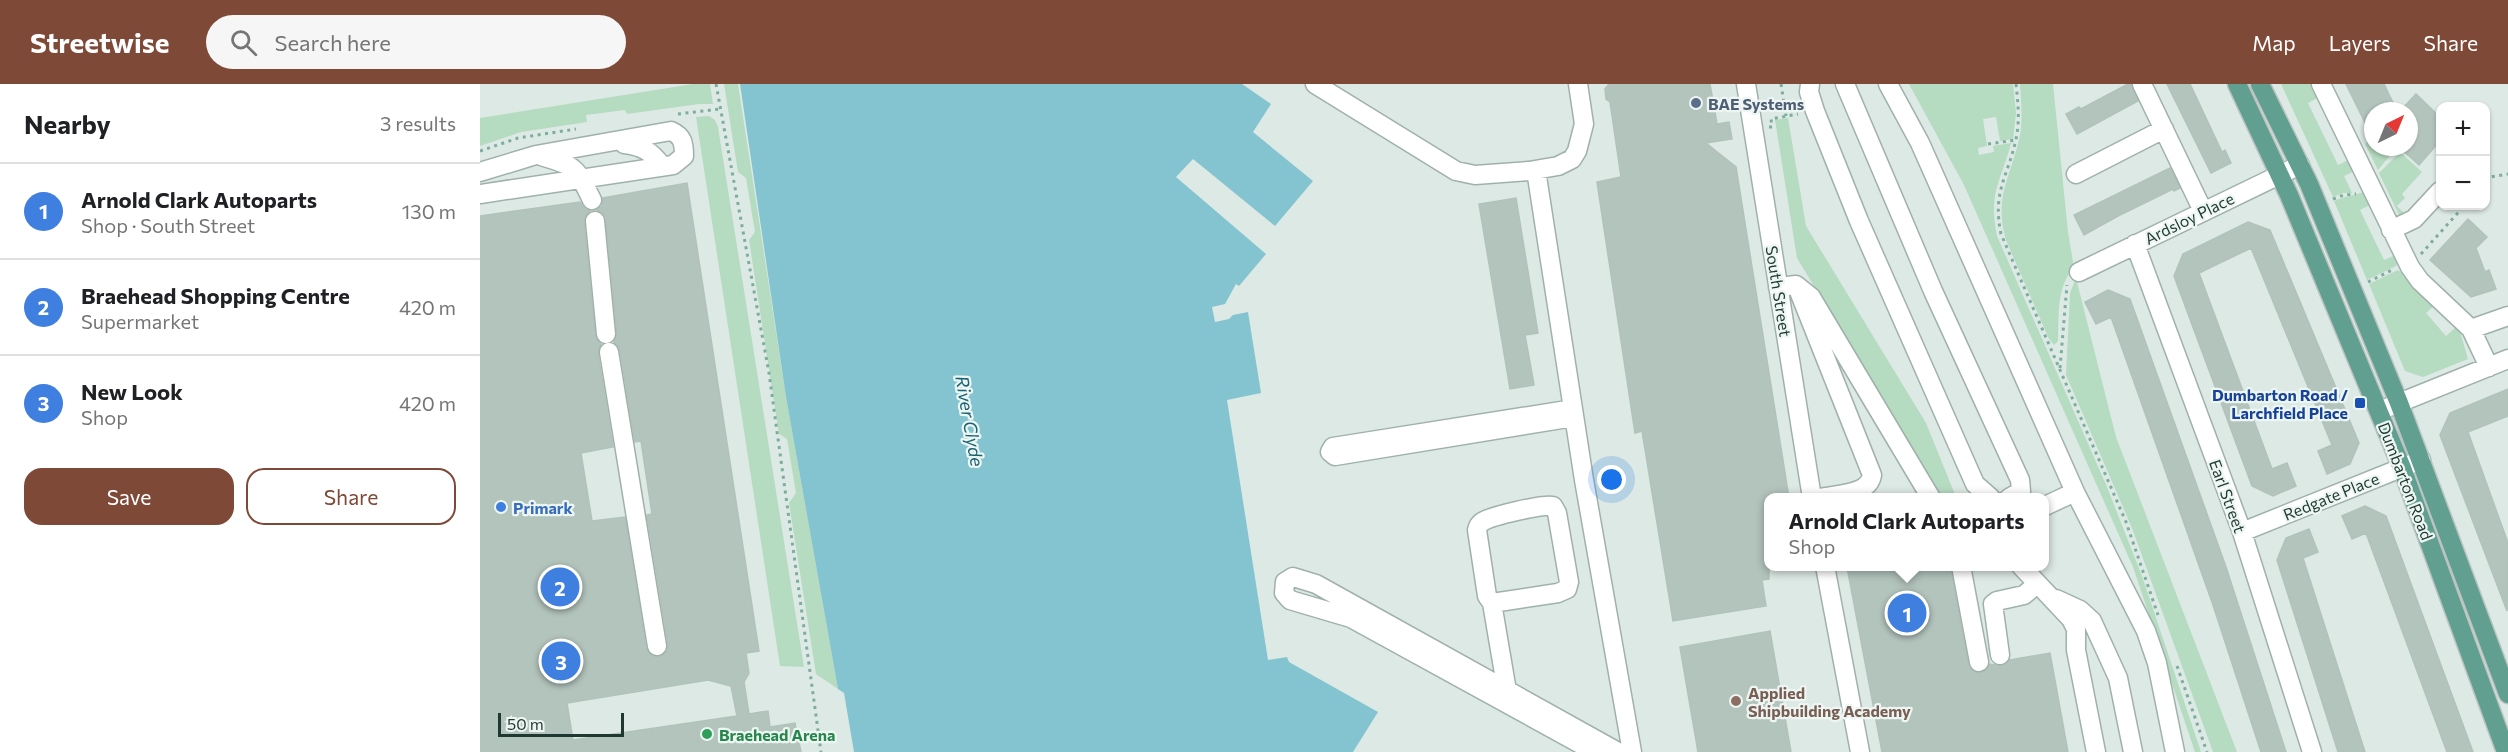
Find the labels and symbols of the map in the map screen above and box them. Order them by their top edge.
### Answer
place label: BAE Systems [1708,94,1804,113]
marker: BAE Systems [1689,96,1703,110]
north arrow [2364,102,2418,156]
street label: Ardsloy Place [2141,188,2237,248]
street label: South Street [1762,244,1796,338]
water label: River Clyde [951,374,989,469]
place label: Dumbarton Road / Larchfield Place [2212,385,2349,422]
marker: Dumbarton Road / Larchfield Place [2353,396,2367,410]
street label: Dumbarton Road [2375,419,2437,543]
street label: Earl Street [2206,457,2250,536]
your location [1597,465,1626,494]
street label: Redgate Place [2280,468,2382,524]
place label: Primark [513,498,573,517]
marker: Primark [494,500,508,514]
pin: 2 [540,564,580,610]
pin: 1 [1888,590,1926,636]
pin: 3 [542,638,580,684]
place label: Applied Shipbuilding Academy [1748,683,1911,720]
marker: Applied Shipbuilding Academy [1729,694,1743,708]
scale bar [498,710,624,738]
place label: Braehead Arena [719,725,835,744]
marker: Braehead Arena [700,727,714,741]

